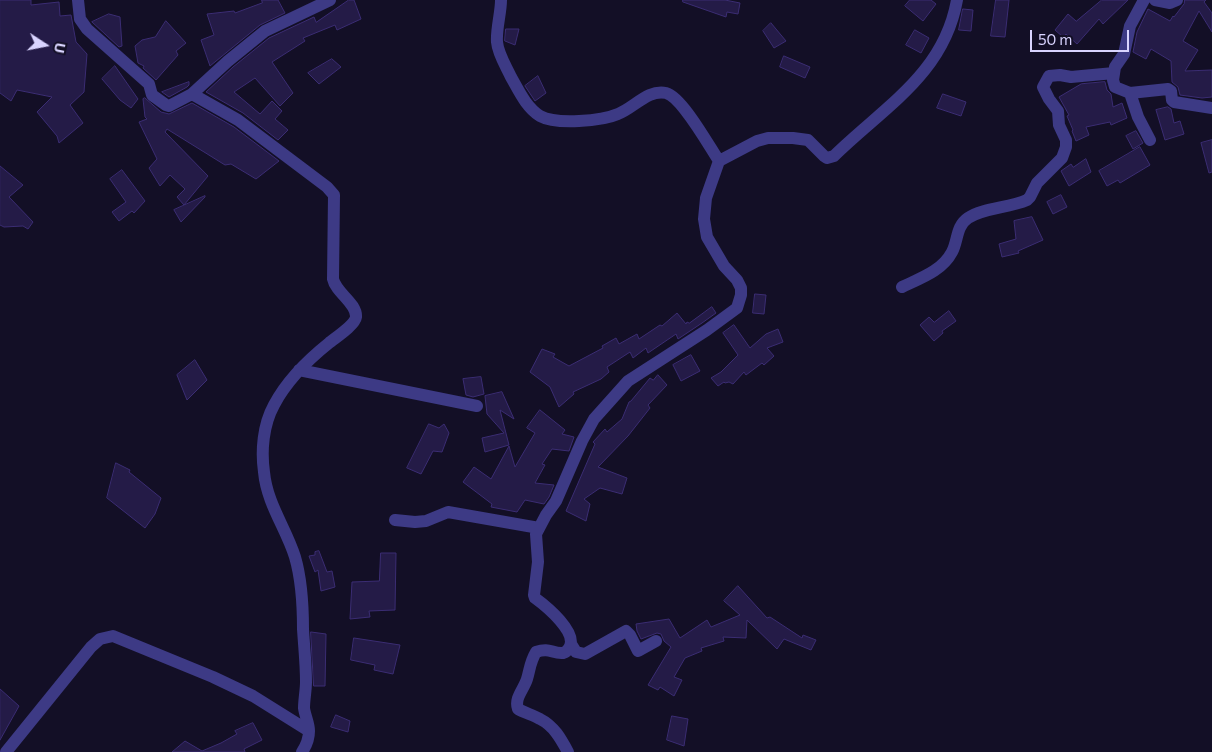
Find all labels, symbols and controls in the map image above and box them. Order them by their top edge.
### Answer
north arrow [20,20,70,70]
scale bar [1032,20,1131,52]
text: 50 m [1038,30,1072,48]
text: U [51,41,70,55]

